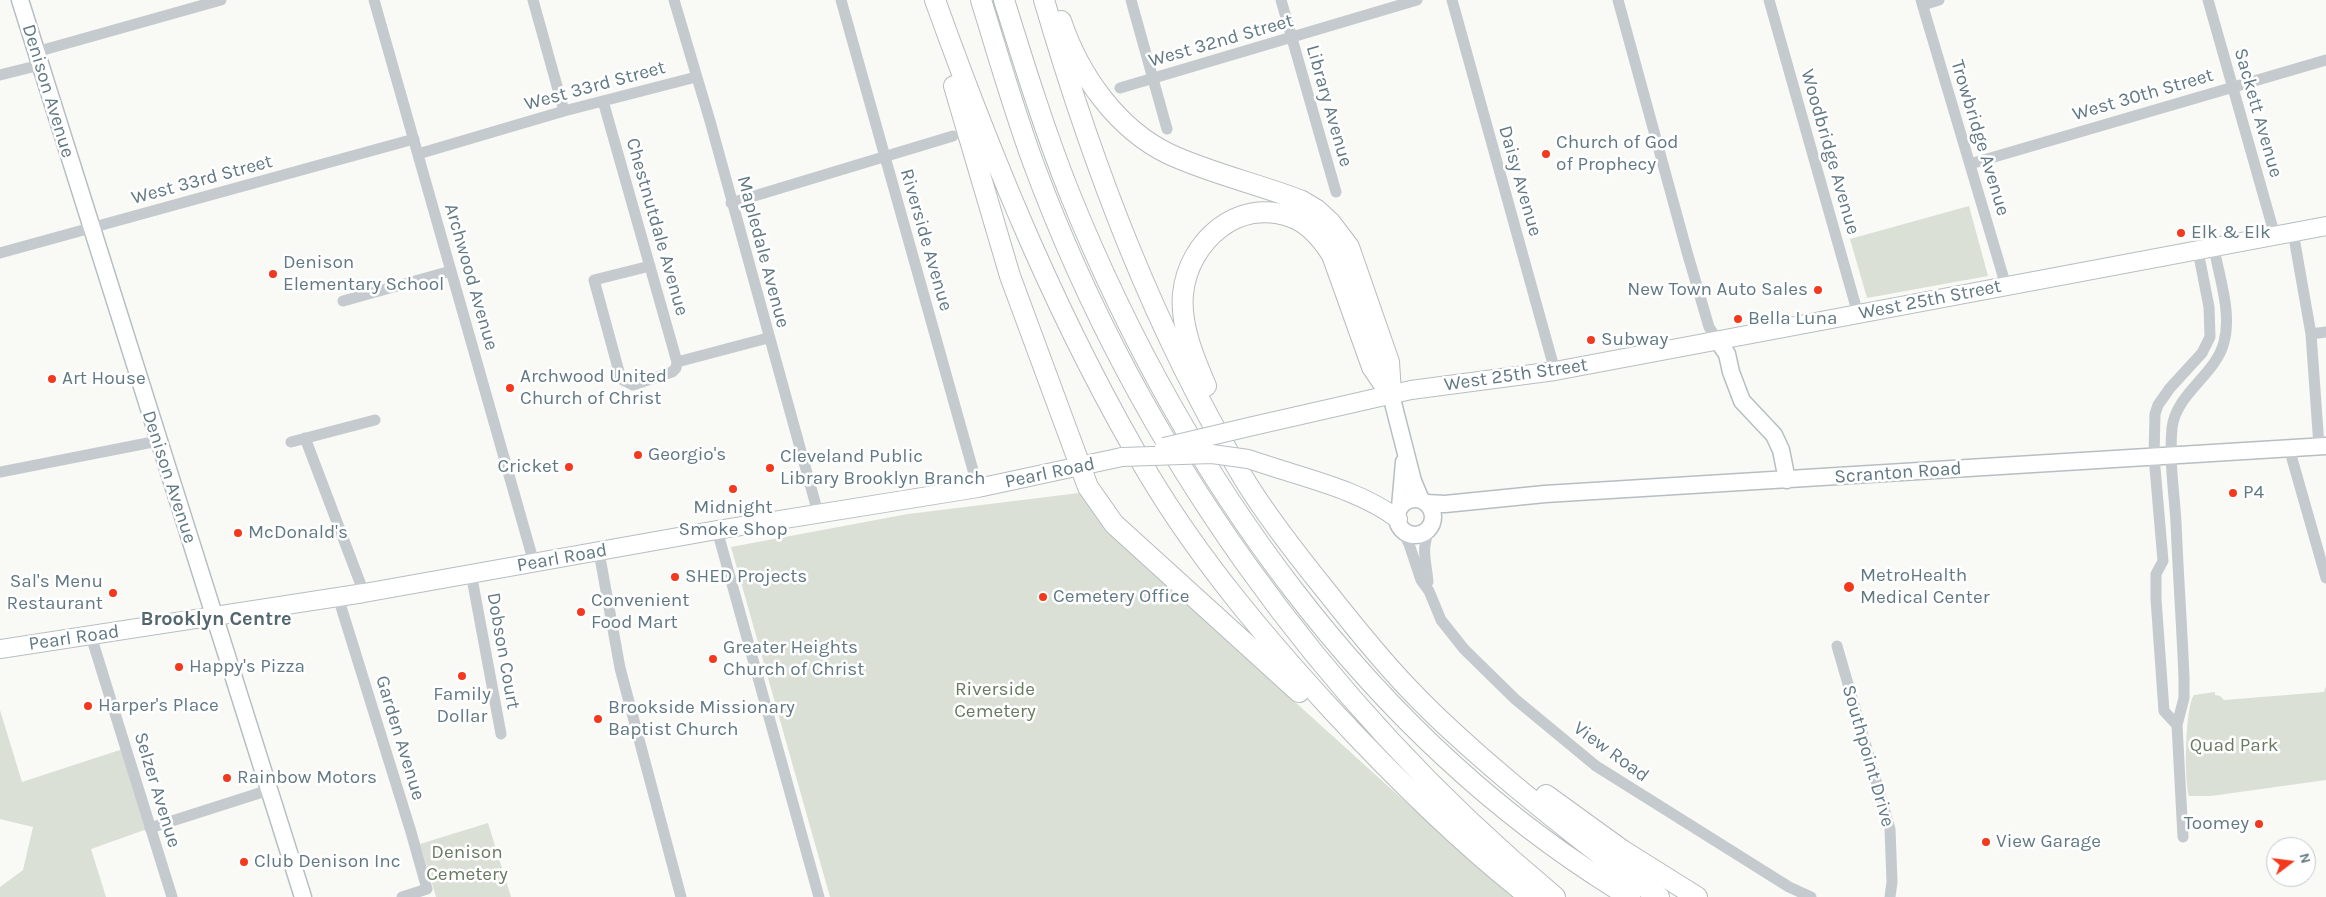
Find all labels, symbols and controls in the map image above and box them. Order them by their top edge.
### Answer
street label: West 32nd Street [1146,9,1296,73]
street label: Denison Avenue [17,22,79,160]
street label: Library Avenue [1301,42,1357,170]
street label: Sackett Avenue [2229,46,2287,180]
street label: West 33rd Street [522,56,668,116]
street label: Trowbridge Avenue [1945,57,2015,219]
street label: West 30th Street [2070,64,2216,126]
street label: Woodbridge Avenue [1795,67,1865,237]
street label: Daisy Avenue [1493,123,1547,239]
place label: Church of God of Prophecy [1556,132,1679,176]
street label: Chestnutdale Avenue [621,135,693,319]
marker: Church of God of Prophecy [1540,148,1552,160]
street label: West 33rd Street [129,150,275,210]
street label: Riverside Avenue [895,166,957,314]
street label: Mapledale Avenue [732,173,794,331]
street label: Archwood Avenue [439,201,503,353]
place label: Elk & Elk [2191,222,2271,244]
marker: Elk & Elk [2175,227,2187,239]
place label: Denison Elementary School [283,252,444,296]
marker: Denison Elementary School [267,268,279,280]
street label: West 25th Street [1857,275,2003,325]
place label: New Town Auto Sales [1627,279,1808,301]
marker: New Town Auto Sales [1812,284,1824,296]
place label: Bella Luna [1748,308,1837,330]
marker: Bella Luna [1732,313,1744,325]
place label: Subway [1601,329,1668,351]
marker: Subway [1585,334,1597,346]
street label: West 25th Street [1443,354,1589,396]
place label: Archwood United Church of Christ [520,366,667,410]
place label: Art House [62,368,146,390]
marker: Art House [46,373,58,385]
marker: Archwood United Church of Christ [504,382,516,394]
street label: Denison Avenue [137,408,201,546]
place label: Georgio's [648,444,726,466]
place label: Cleveland Public Library Brooklyn Branch [780,446,986,490]
marker: Georgio's [632,449,644,461]
street label: Pearl Road [1003,452,1097,494]
place label: Cricket [497,456,559,478]
street label: Scranton Road [1834,457,1962,489]
marker: Cricket [563,461,575,473]
marker: Cleveland Public Library Brooklyn Branch [764,462,776,474]
place label: P4 [2243,482,2264,504]
marker: Midnight Smoke Shop [727,483,739,495]
marker: P4 [2227,487,2239,499]
place label: Midnight Smoke Shop [678,497,788,541]
place label: McDonald's [248,522,348,544]
marker: McDonald's [232,527,244,539]
street label: Pearl Road [515,539,609,577]
place label: MetroHealth Medical Center [1860,565,1990,609]
place label: SHED Projects [685,566,807,588]
place label: Sal's Menu Restaurant [7,571,103,615]
marker: SHED Projects [669,571,681,583]
marker: MetroHealth Medical Center [1842,580,1856,594]
place label: Cemetery Office [1053,586,1190,608]
marker: Sal's Menu Restaurant [107,587,119,599]
place label: Convenient Food Mart [591,590,689,634]
street label: Dobson Court [482,591,524,711]
marker: Cemetery Office [1037,591,1049,603]
marker: Convenient Food Mart [575,606,587,618]
district label: Brooklyn Centre [140,607,292,631]
street label: Pearl Road [27,620,121,656]
place label: Greater Heights Church of Christ [723,637,864,681]
marker: Greater Heights Church of Christ [707,653,719,665]
place label: Happy's Pizza [189,656,305,678]
marker: Happy's Pizza [173,661,185,673]
marker: Family Dollar [456,670,468,682]
street label: Garden Avenue [370,673,430,803]
park label: Riverside Cemetery [954,679,1036,723]
street label: Southpoint Drive [1837,682,1899,830]
place label: Family Dollar [433,684,491,728]
place label: Harper's Place [98,695,219,717]
place label: Brookside Missionary Baptist Church [608,697,795,741]
marker: Harper's Place [82,700,94,712]
marker: Brookside Missionary Baptist Church [592,713,604,725]
street label: View Road [1569,717,1653,787]
street label: Selzer Avenue [129,730,185,850]
park label: Quad Park [2190,735,2278,757]
place label: Rainbow Motors [237,767,377,789]
marker: Rainbow Motors [221,772,233,784]
place label: Toomey [2184,813,2249,835]
marker: Toomey [2253,818,2265,830]
place label: View Garage [1996,831,2101,853]
marker: View Garage [1980,836,1992,848]
north arrow [2266,837,2316,887]
park label: Denison Cemetery [426,842,508,886]
place label: Club Denison Inc [254,851,401,873]
text: N [2295,851,2315,865]
marker: Club Denison Inc [238,856,250,868]

